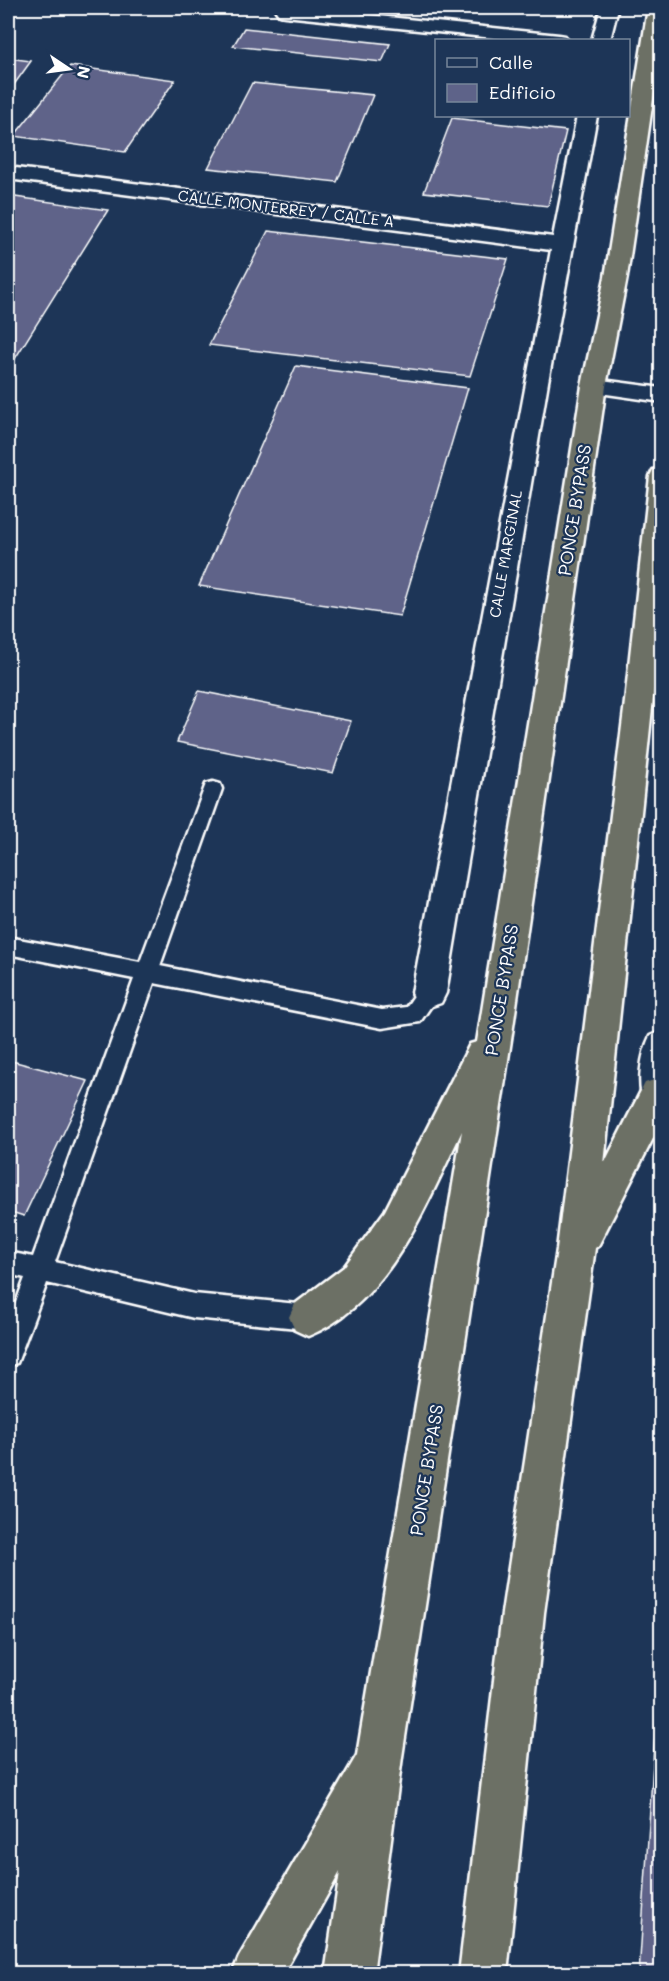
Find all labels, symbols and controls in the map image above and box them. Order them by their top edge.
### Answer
north arrow [39,39,99,99]
legend [435,39,630,117]
text: Calle [489,50,533,74]
text: N [73,64,96,81]
text: Edificio [489,80,556,104]
street label: CALLE MONTERREY / CALLE A [177,185,395,231]
street label: PONCE BYPASS [552,442,596,577]
street label: CALLE MARGINAL [484,488,526,619]
street label: PONCE BYPASS [479,922,523,1057]
street label: PONCE BYPASS [404,1402,448,1537]

